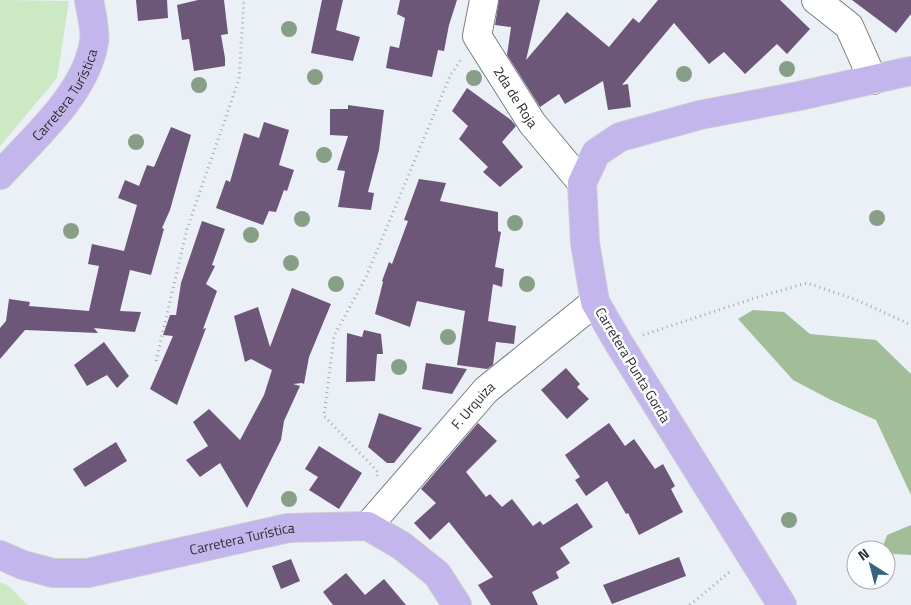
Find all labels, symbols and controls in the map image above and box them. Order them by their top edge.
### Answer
street label: Carretera Turística [27,46,102,145]
street label: 2da de Roja [489,62,543,132]
street label: Carretera Punta Gorda [591,303,676,426]
street label: F. Urquiza [446,376,499,433]
street label: Carretera Turística [187,517,295,560]
north arrow [846,540,896,590]
text: N [853,543,873,565]

